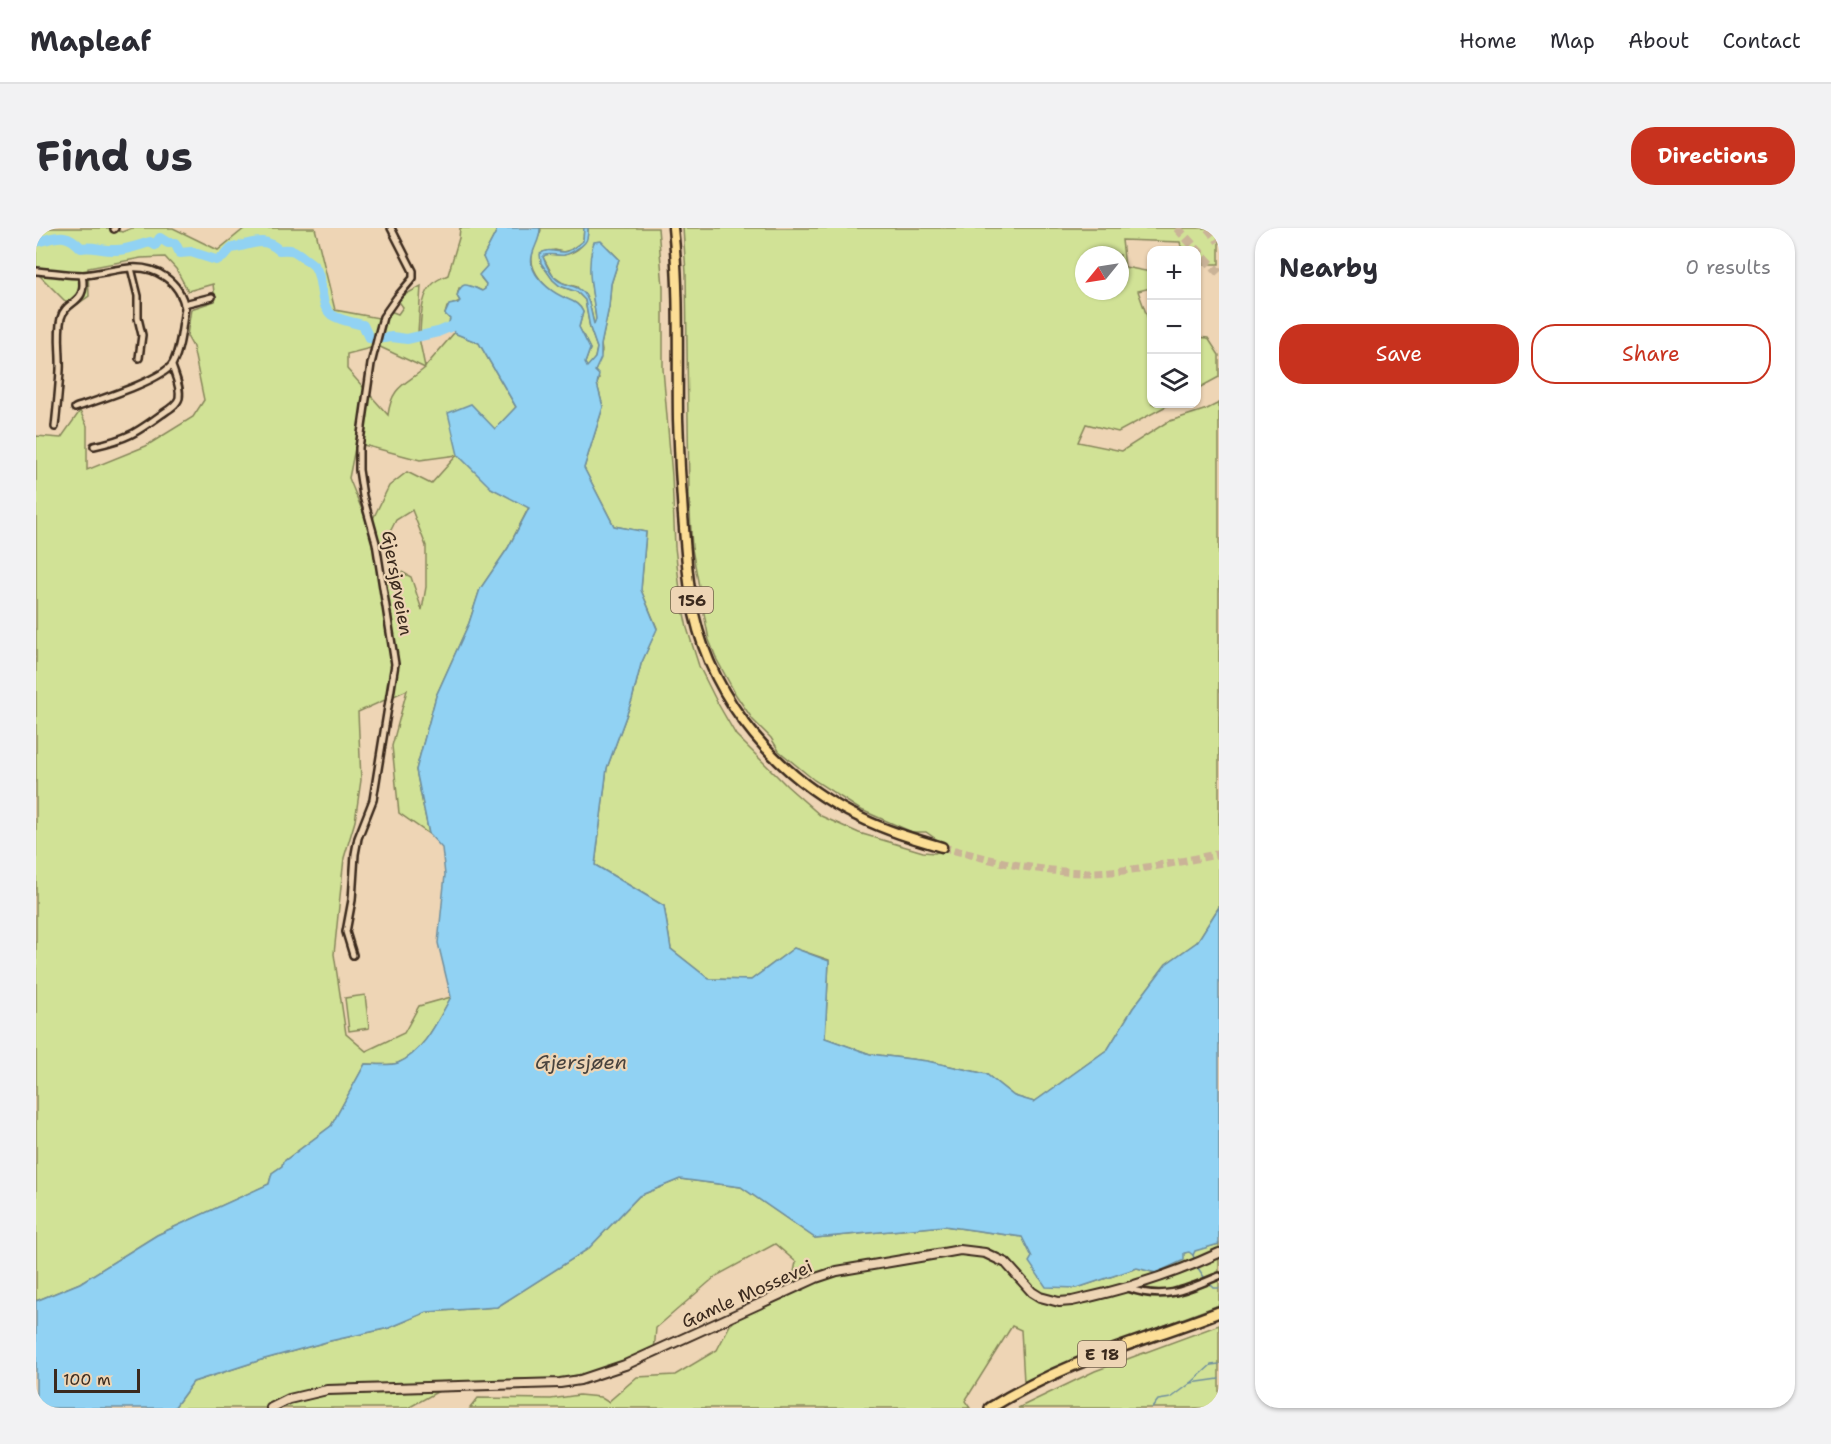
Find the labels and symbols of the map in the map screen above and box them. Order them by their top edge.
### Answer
north arrow [1075,246,1129,300]
street label: Gjersjøveien [376,529,418,637]
road number: 156 [671,587,713,613]
water label: Gjersjøen [535,1049,627,1075]
street label: Gamle Mossevei [678,1254,816,1334]
road number: E 18 [1078,1341,1126,1367]
scale bar [54,1366,140,1394]

